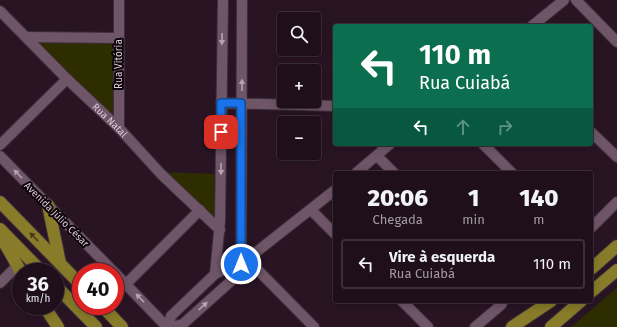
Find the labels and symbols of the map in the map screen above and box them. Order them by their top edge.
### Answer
one-way arrow [219,33,225,46]
street label: Rua Vitória [113,39,125,89]
one-way arrow [238,79,245,91]
street label: Rua Natal [89,101,130,140]
pin [204,115,238,149]
one-way arrow [218,163,224,176]
one-way arrow [13,169,23,179]
street label: Avenida Júlio César [21,179,92,250]
one-way arrow [30,232,39,242]
position arrow [220,243,262,285]
speed limit sign: 40 [72,263,124,315]
one-way arrow [135,293,145,303]
one-way arrow [197,301,208,310]

